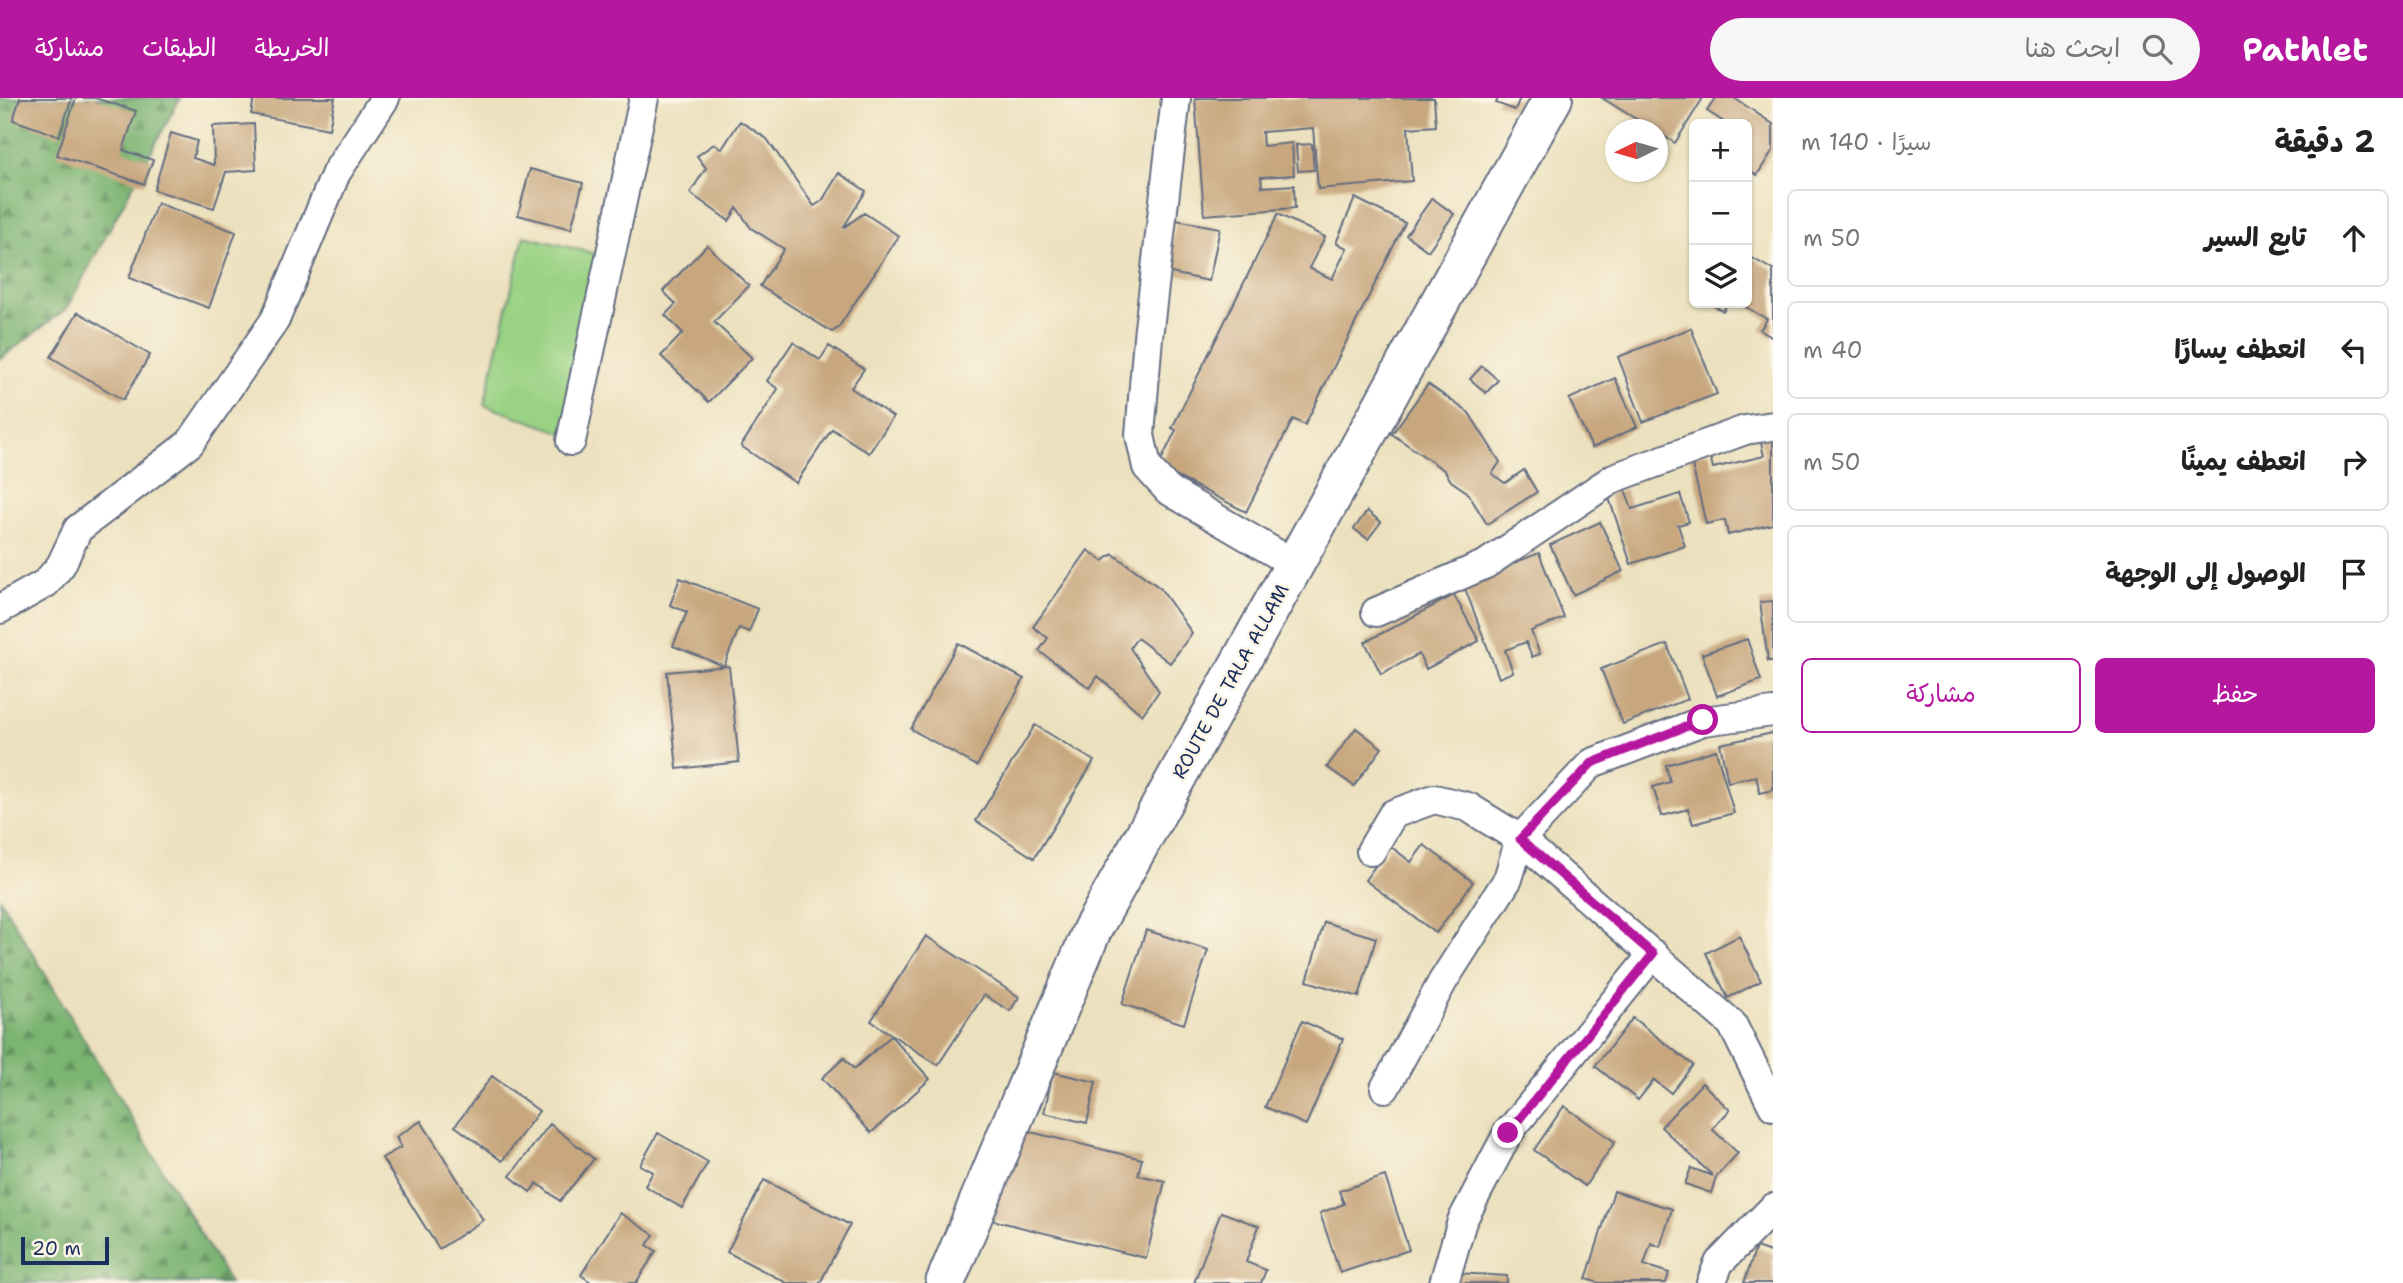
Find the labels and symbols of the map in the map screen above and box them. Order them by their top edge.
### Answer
north arrow [1605,119,1668,182]
street label: ROUTE DE TALA ALLAM [1166,579,1294,783]
route start [1687,704,1718,735]
route end [1492,1117,1523,1148]
scale bar [21,1234,108,1266]

